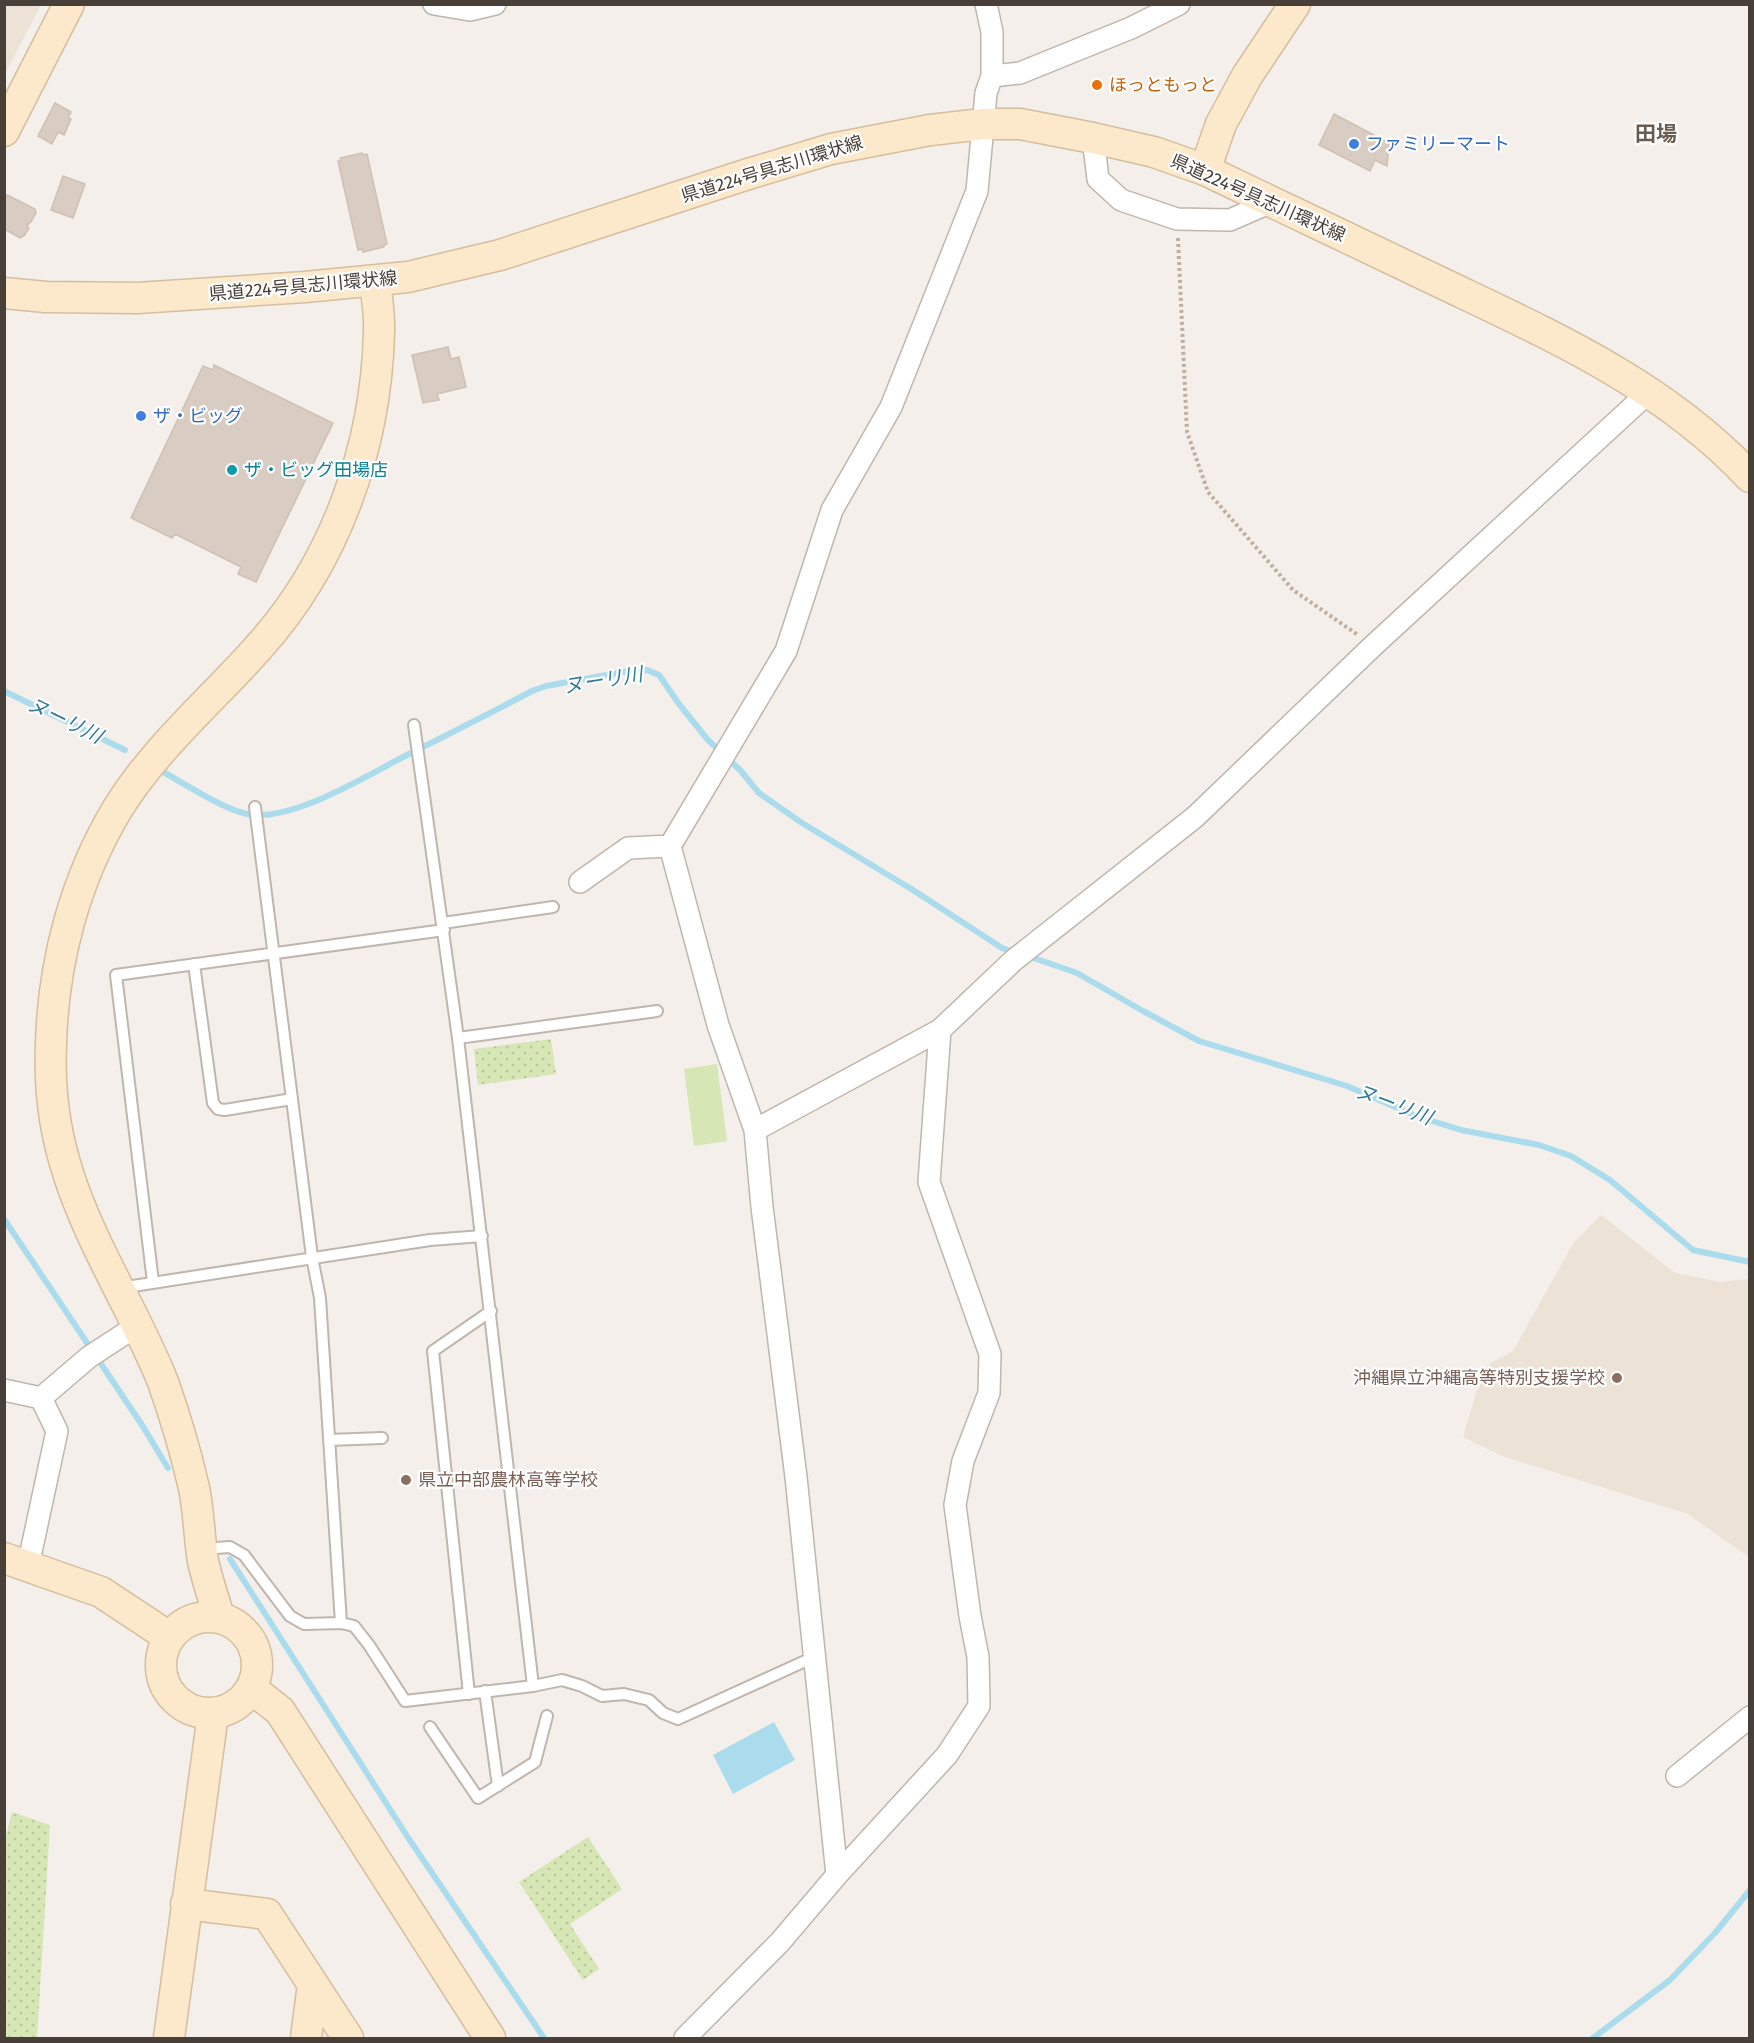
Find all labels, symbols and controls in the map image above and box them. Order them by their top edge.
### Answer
place label: ほっともっと [1109,74,1217,96]
marker: ほっともっと [1090,78,1104,92]
district label: 田場 [1635,121,1677,147]
street label: 県道224号具志川環状線 [678,131,866,207]
place label: ファミリーマート [1366,133,1510,155]
marker: ファミリーマート [1347,137,1361,151]
street label: 県道224号具志川環状線 [1167,150,1349,246]
street label: 県道224号具志川環状線 [208,267,398,305]
place label: ザ・ビッグ [153,405,243,427]
marker: ザ・ビッグ [134,409,148,423]
place label: ザ・ビッグ田場店 [244,459,388,481]
marker: ザ・ビッグ田場店 [225,463,239,477]
water label: ヌーリ川 [562,662,646,698]
water label: ヌーリ川 [24,692,108,749]
water label: ヌーリ川 [1352,1078,1438,1130]
place label: 沖縄県立沖縄高等特別支援学校 [1353,1367,1605,1389]
marker: 沖縄県立沖縄高等特別支援学校 [1610,1371,1624,1385]
place label: 県立中部農林高等学校 [418,1469,598,1491]
marker: 県立中部農林高等学校 [399,1473,413,1487]

